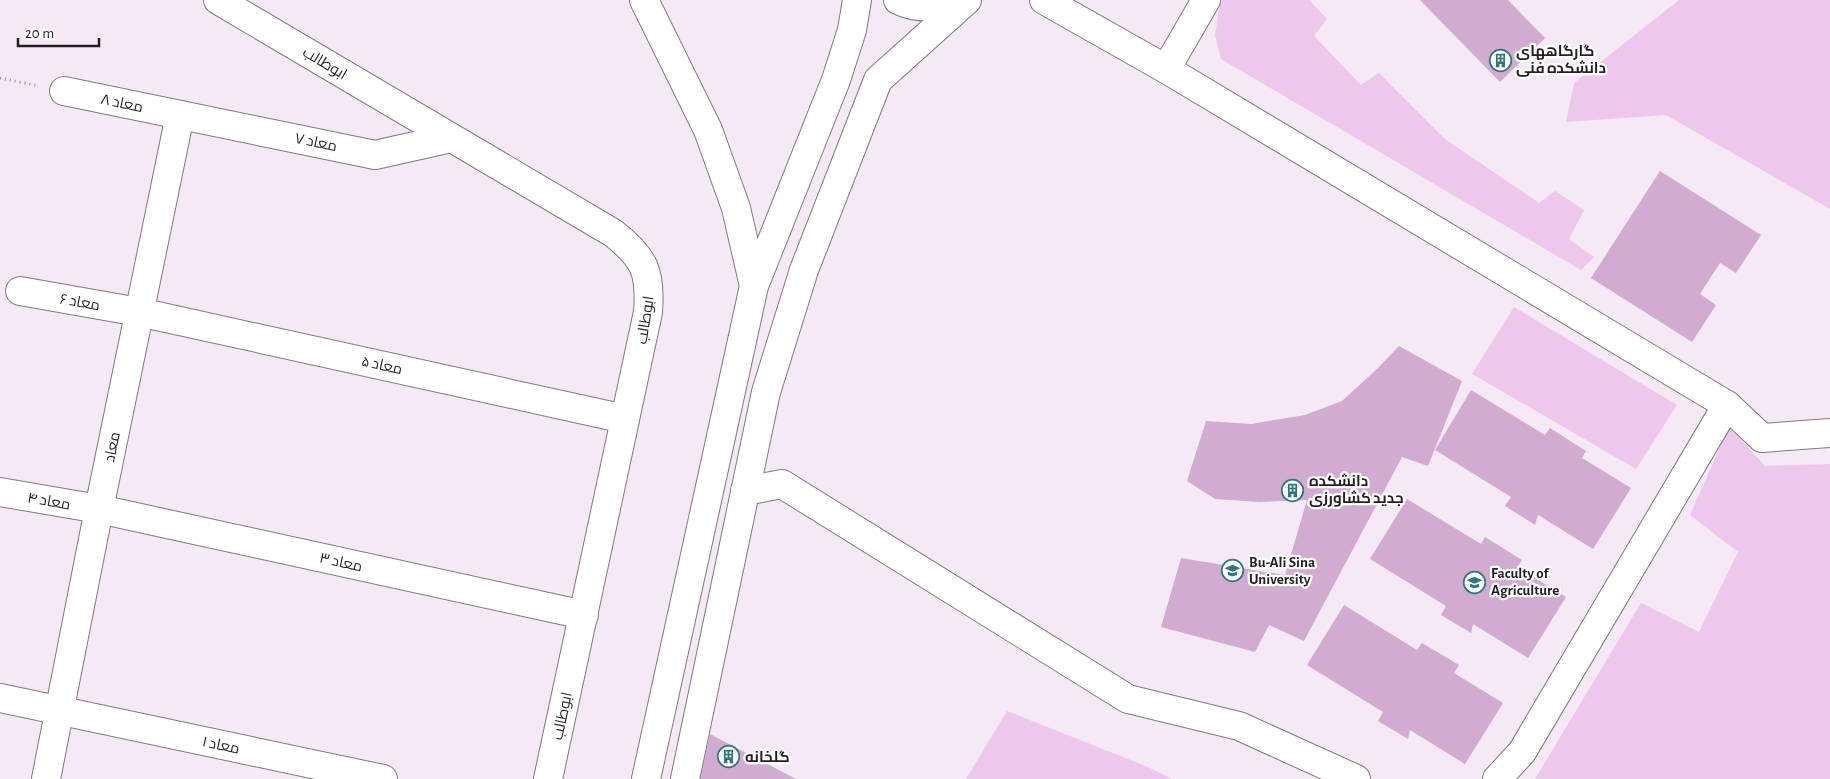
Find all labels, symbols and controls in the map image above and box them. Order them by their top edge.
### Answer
scale bar [18,15,99,47]
text: 20 m [25,26,54,41]
street label: ابوطالب [300,44,349,83]
place label: گارگاههای دانشکده فنی [1516,44,1606,77]
building icon: گارگاههای دانشکده فنی [1488,48,1512,72]
street label: معاد ۸ [99,92,144,115]
street label: معاد ۷ [293,131,338,154]
street label: معاد ۶ [59,292,101,313]
street label: ابوطالب [634,295,658,345]
street label: معاد ۵ [360,354,404,377]
street label: معاد [102,430,123,464]
place label: دانشکده جدید کشاورزی [1309,473,1404,507]
building icon: دانشکده جدید کشاورزی [1281,478,1305,502]
street label: معاد ۴ [26,490,72,513]
street label: معاد ۳ [318,551,364,574]
place label: Bu-Ali Sina University [1249,555,1315,587]
school or university icon: Bu-Ali Sina University [1221,559,1245,583]
place label: Faculty of Agriculture [1491,566,1559,598]
school or university icon: Faculty of Agriculture [1463,570,1487,594]
street label: ابوطالب [550,691,576,742]
street label: معاد ۱ [201,734,241,757]
building icon: گلخانه [717,745,741,769]
place label: گلخانه [745,750,790,765]

